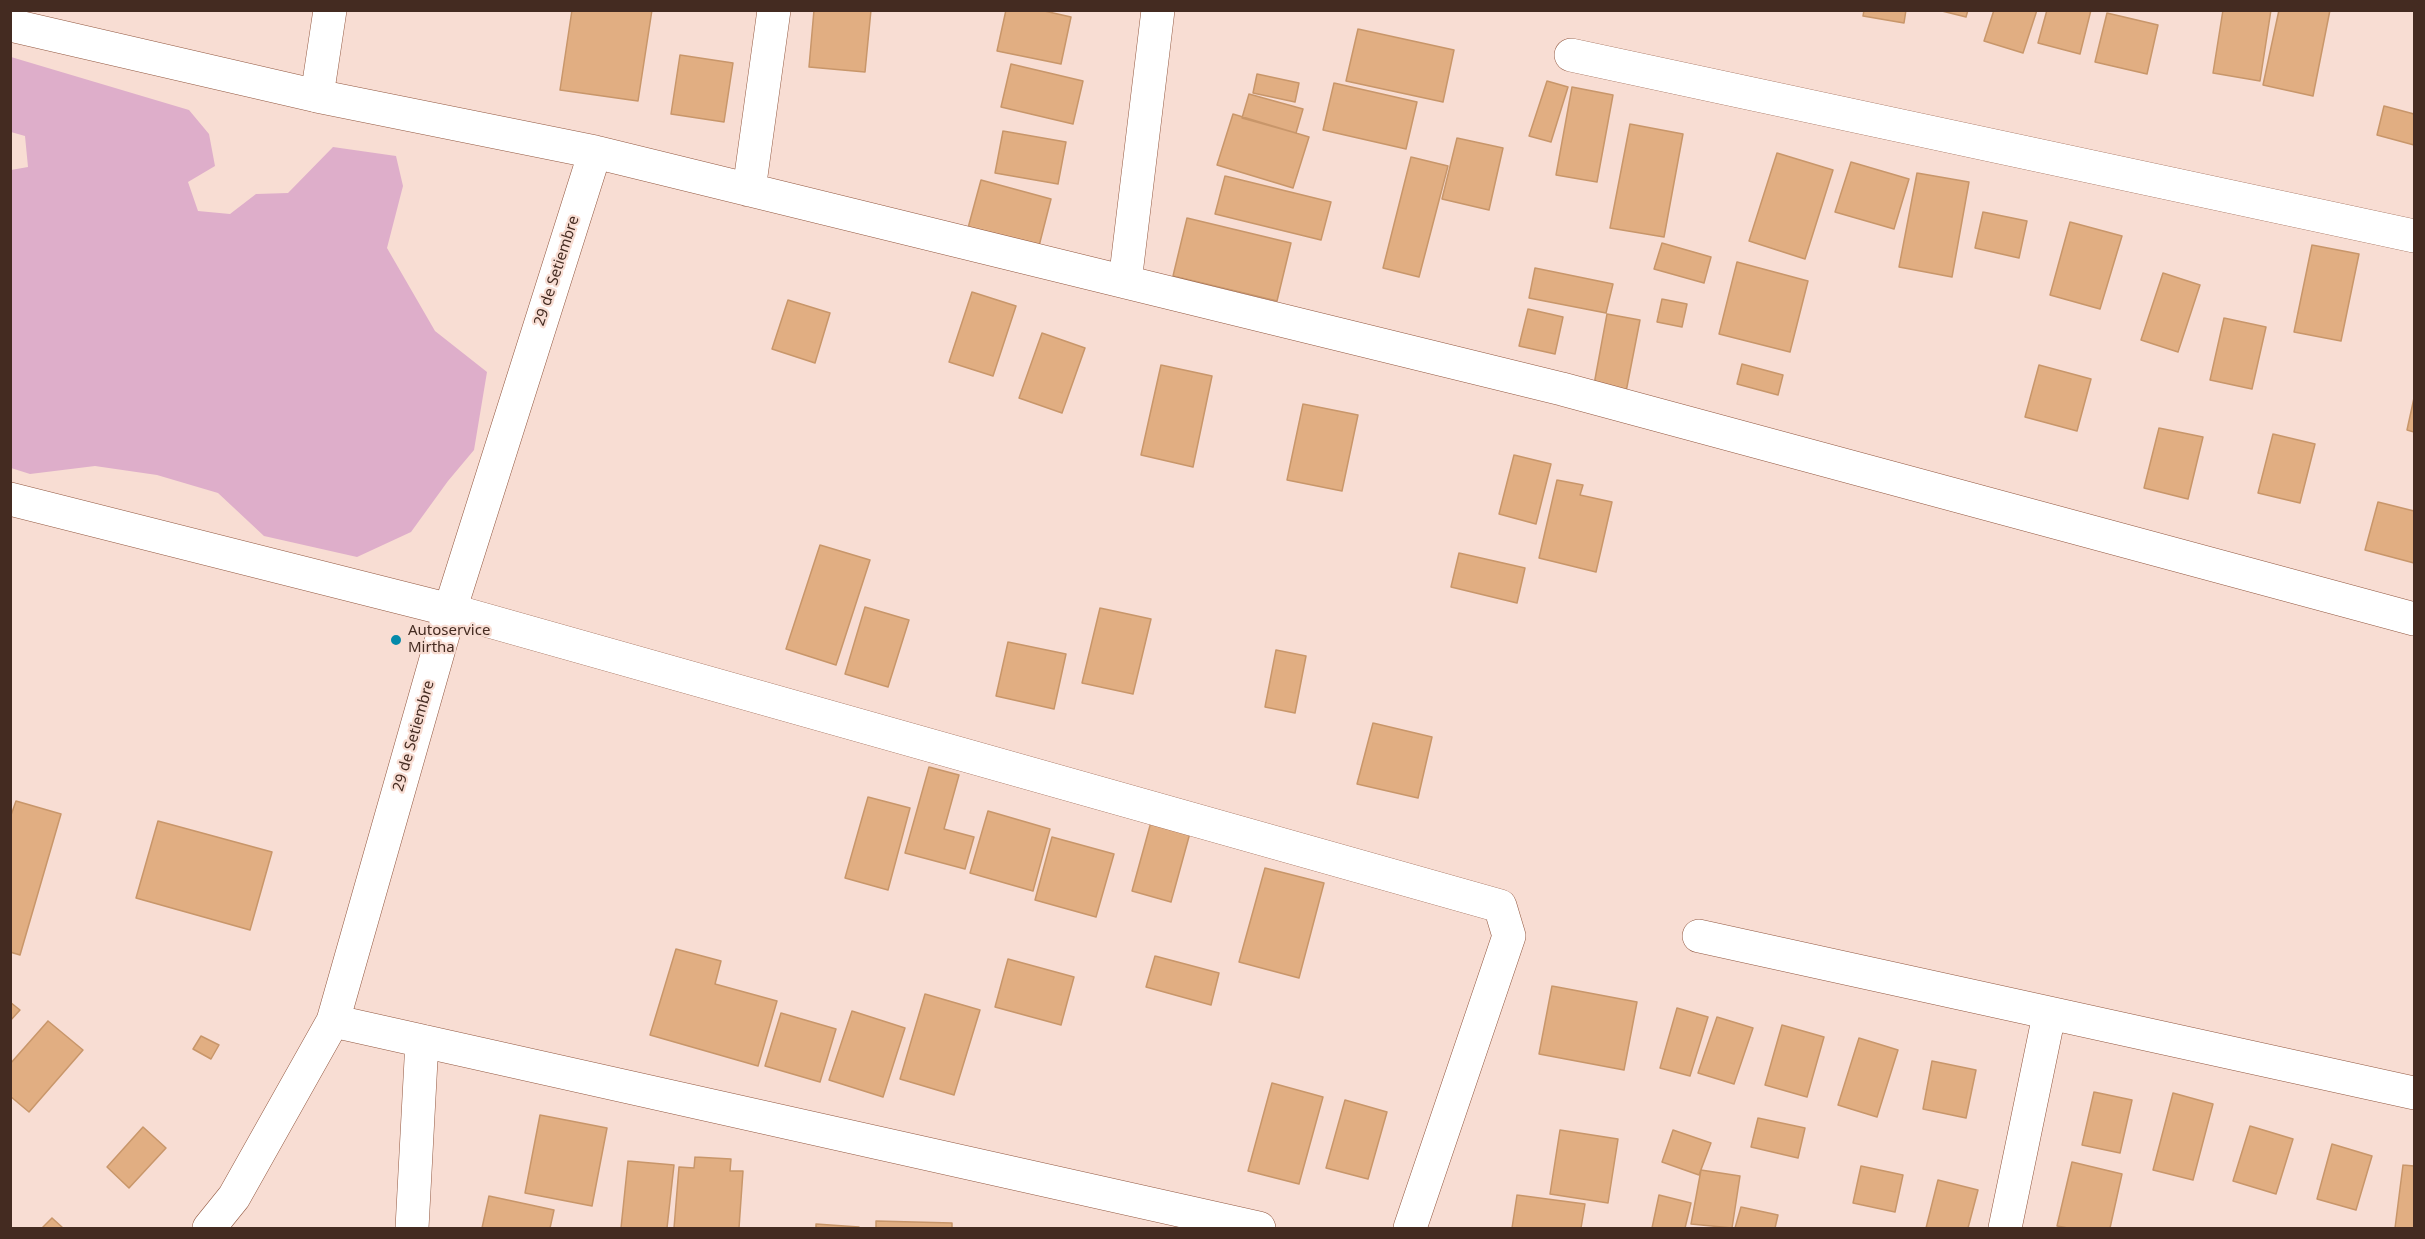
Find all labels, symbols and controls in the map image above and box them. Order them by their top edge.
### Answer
street label: 29 de Setiembre [531,214,583,328]
place label: Autoservice Mirtha [408,622,490,657]
marker: Autoservice Mirtha [389,633,403,647]
street label: 29 de Setiembre [390,678,438,794]

